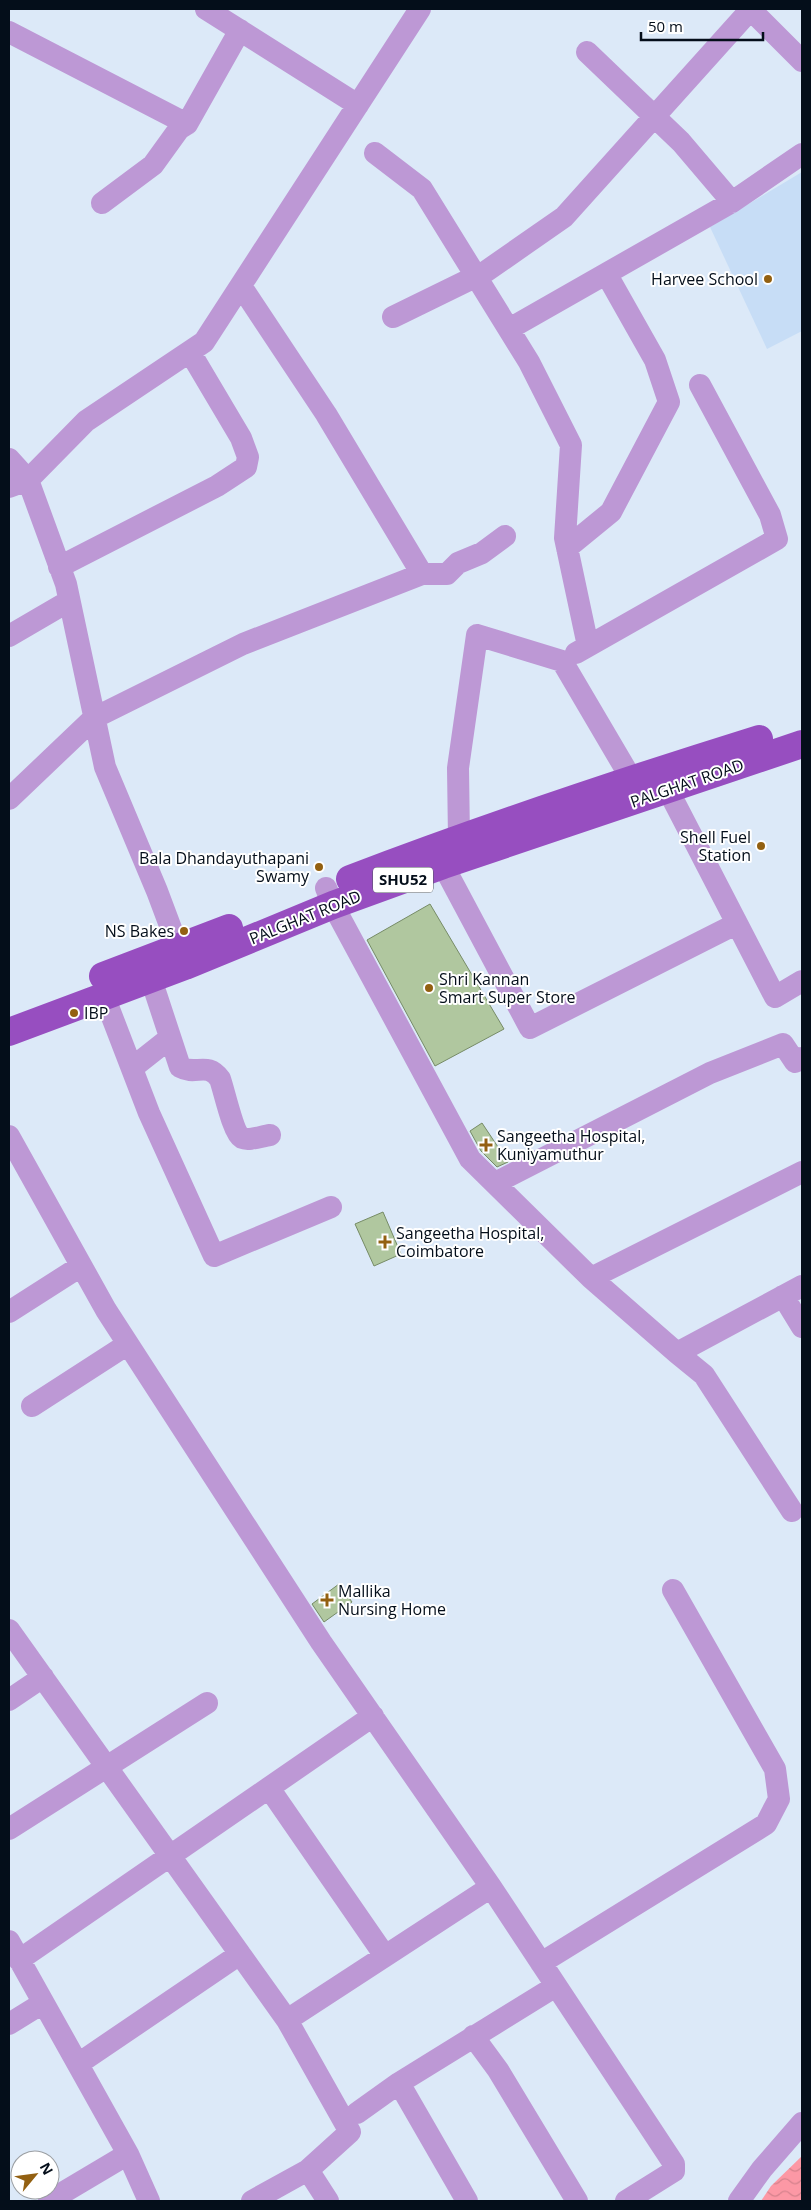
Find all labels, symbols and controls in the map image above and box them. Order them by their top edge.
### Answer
scale bar [641,10,764,42]
text: 50 m [648,16,683,36]
place label: Harvee School [651,268,758,290]
marker: Harvee School [762,273,774,285]
street label: PALGHAT ROAD [627,753,747,813]
place label: Shell Fuel Station [680,826,751,866]
marker: Shell Fuel Station [755,840,767,852]
place label: Bala Dhandayuthapani Swamy [139,847,310,887]
marker: Bala Dhandayuthapani Swamy [313,861,325,873]
road number: SHU52 [373,868,433,892]
street label: PALGHAT ROAD [246,885,364,949]
place label: NS Bakes [105,920,174,942]
marker: NS Bakes [178,925,190,937]
place label: Shri Kannan Smart Super Store [439,968,576,1008]
marker: Shri Kannan Smart Super Store [423,982,435,994]
place label: IBP [84,1002,108,1024]
marker: IBP [68,1007,80,1019]
place label: Sangeetha Hospital, Kuniyamuthur [497,1125,645,1165]
marker: Sangeetha Hospital, Kuniyamuthur [479,1138,493,1152]
place label: Sangeetha Hospital, Coimbatore [396,1222,544,1262]
marker: Sangeetha Hospital, Coimbatore [378,1235,392,1249]
place label: Mallika Nursing Home [338,1580,446,1620]
marker: Mallika Nursing Home [320,1593,334,1607]
north arrow [10,2150,60,2200]
text: N [36,2159,58,2178]

